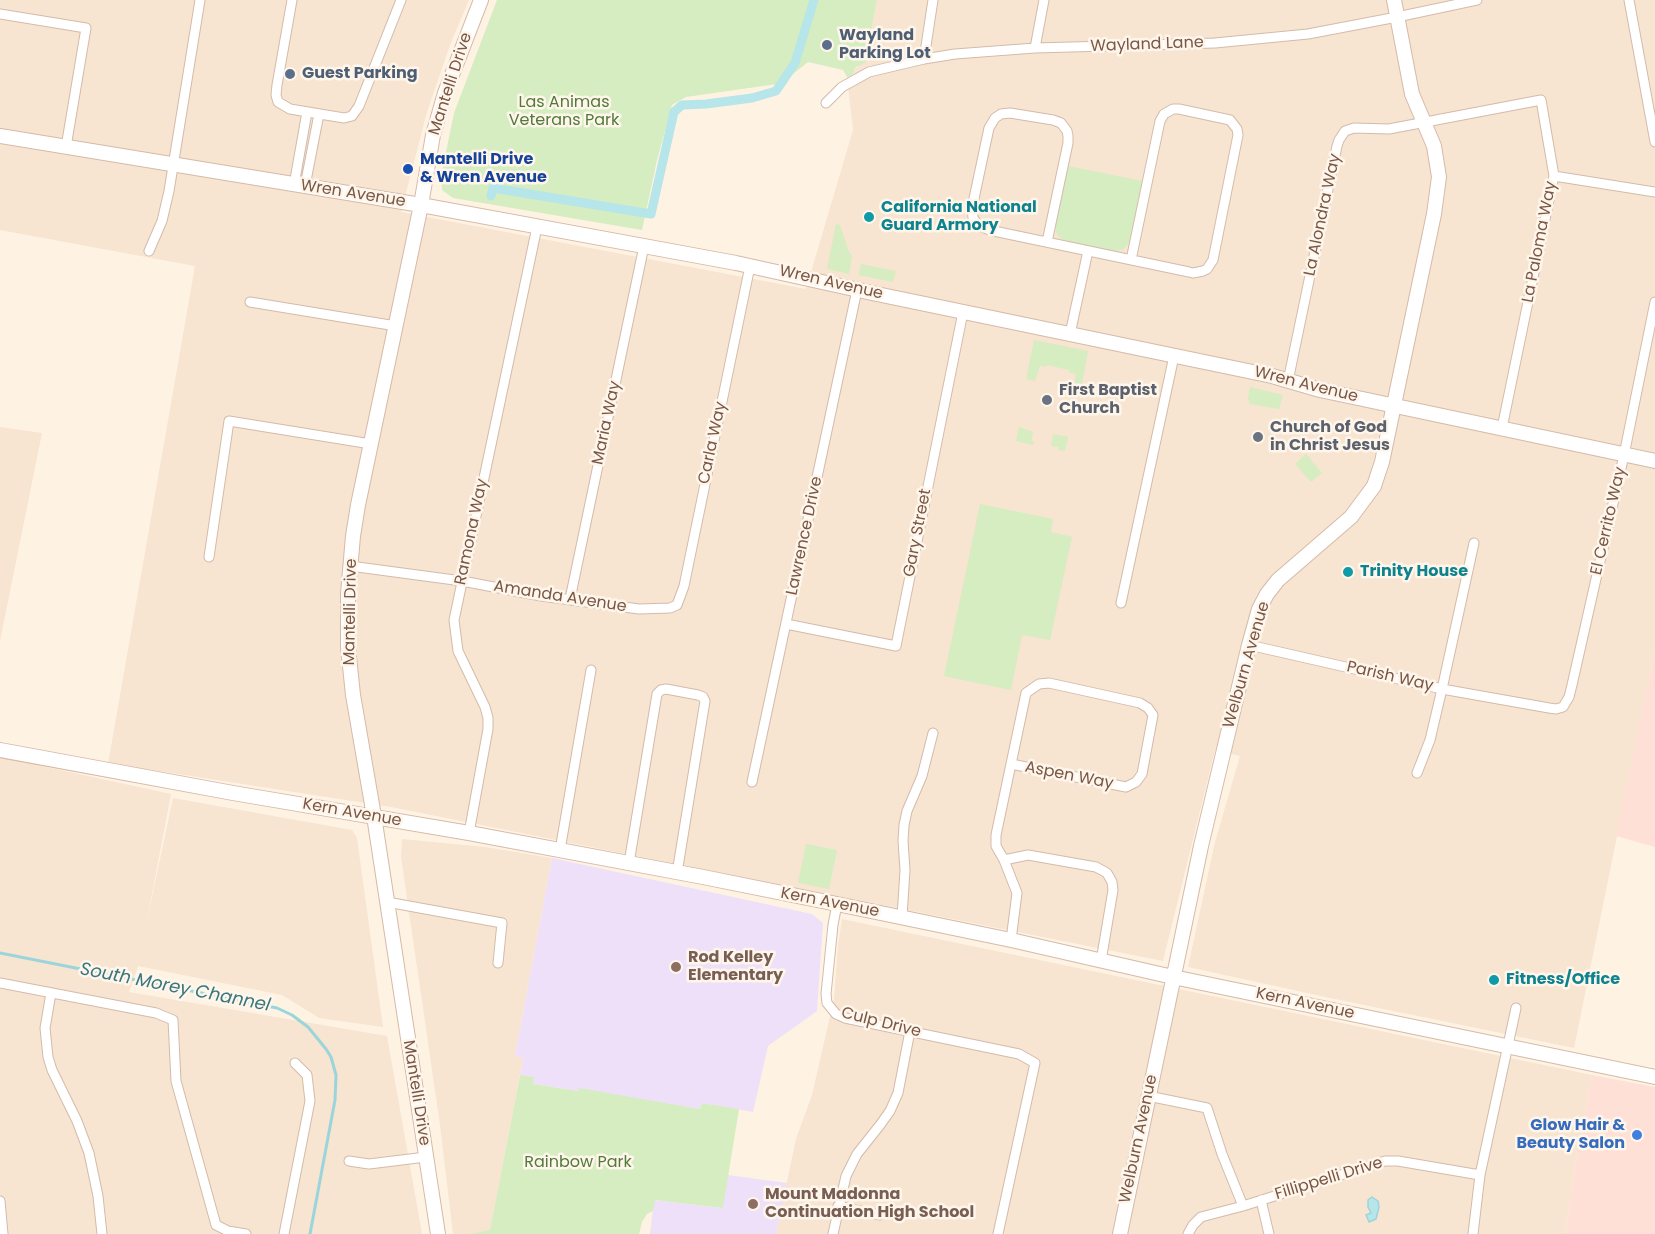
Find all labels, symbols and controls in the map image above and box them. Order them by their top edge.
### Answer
place label: Wayland Parking Lot [839,26,931,64]
street label: Mantelli Drive [425,30,477,138]
street label: Wayland Lane [1090,33,1204,57]
marker: Wayland Parking Lot [820,38,834,52]
place label: Guest Parking [302,64,418,84]
marker: Guest Parking [283,67,297,81]
park label: Las Animas Veterans Park [509,93,619,131]
place label: Mantelli Drive & Wren Avenue [420,150,547,188]
street label: La Alondra Way [1301,152,1345,278]
marker: Mantelli Drive & Wren Avenue [401,162,415,176]
street label: Wren Avenue [299,176,407,212]
street label: La Paloma Way [1519,180,1561,304]
place label: California National Guard Armory [881,198,1037,236]
marker: California National Guard Armory [862,210,876,224]
street label: Wren Avenue [777,262,885,304]
street label: Wren Avenue [1252,363,1360,407]
street label: Maria Way [589,379,625,467]
place label: First Baptist Church [1059,381,1157,419]
marker: First Baptist Church [1040,393,1054,407]
street label: Carla Way [695,400,731,486]
place label: Church of God in Christ Jesus [1270,418,1390,456]
marker: Church of God in Christ Jesus [1251,430,1265,444]
street label: El Cerrito Way [1587,465,1631,577]
street label: Lawrence Drive [783,475,827,597]
street label: Ramona Way [451,477,493,587]
street label: Gary Street [900,487,936,579]
street label: Mantelli Drive [340,558,362,666]
place label: Trinity House [1360,562,1468,582]
marker: Trinity House [1341,565,1355,579]
street label: Amanda Avenue [492,577,628,617]
street label: Welburn Avenue [1220,599,1274,731]
street label: Parish Way [1345,658,1435,696]
street label: Aspen Way [1023,758,1115,794]
street label: Kern Avenue [301,795,403,831]
street label: Kern Avenue [779,884,881,922]
place label: Rod Kelley Elementary [688,948,783,986]
water label: South Morey Channel [78,959,272,1017]
marker: Rod Kelley Elementary [669,960,683,974]
place label: Fitness/Office [1506,970,1620,990]
marker: Fitness/Office [1487,973,1501,987]
street label: Kern Avenue [1254,984,1356,1024]
street label: Culp Drive [839,1004,923,1042]
street label: Mantelli Drive [398,1039,434,1147]
street label: Welburn Avenue [1116,1073,1162,1205]
place label: Glow Hair & Beauty Salon [1517,1116,1625,1154]
marker: Glow Hair & Beauty Salon [1630,1128,1644,1142]
park label: Rainbow Park [524,1153,632,1173]
street label: Fillippelli Drive [1273,1154,1385,1204]
place label: Mount Madonna Continuation High School [765,1185,974,1223]
marker: Mount Madonna Continuation High School [746,1197,760,1211]

